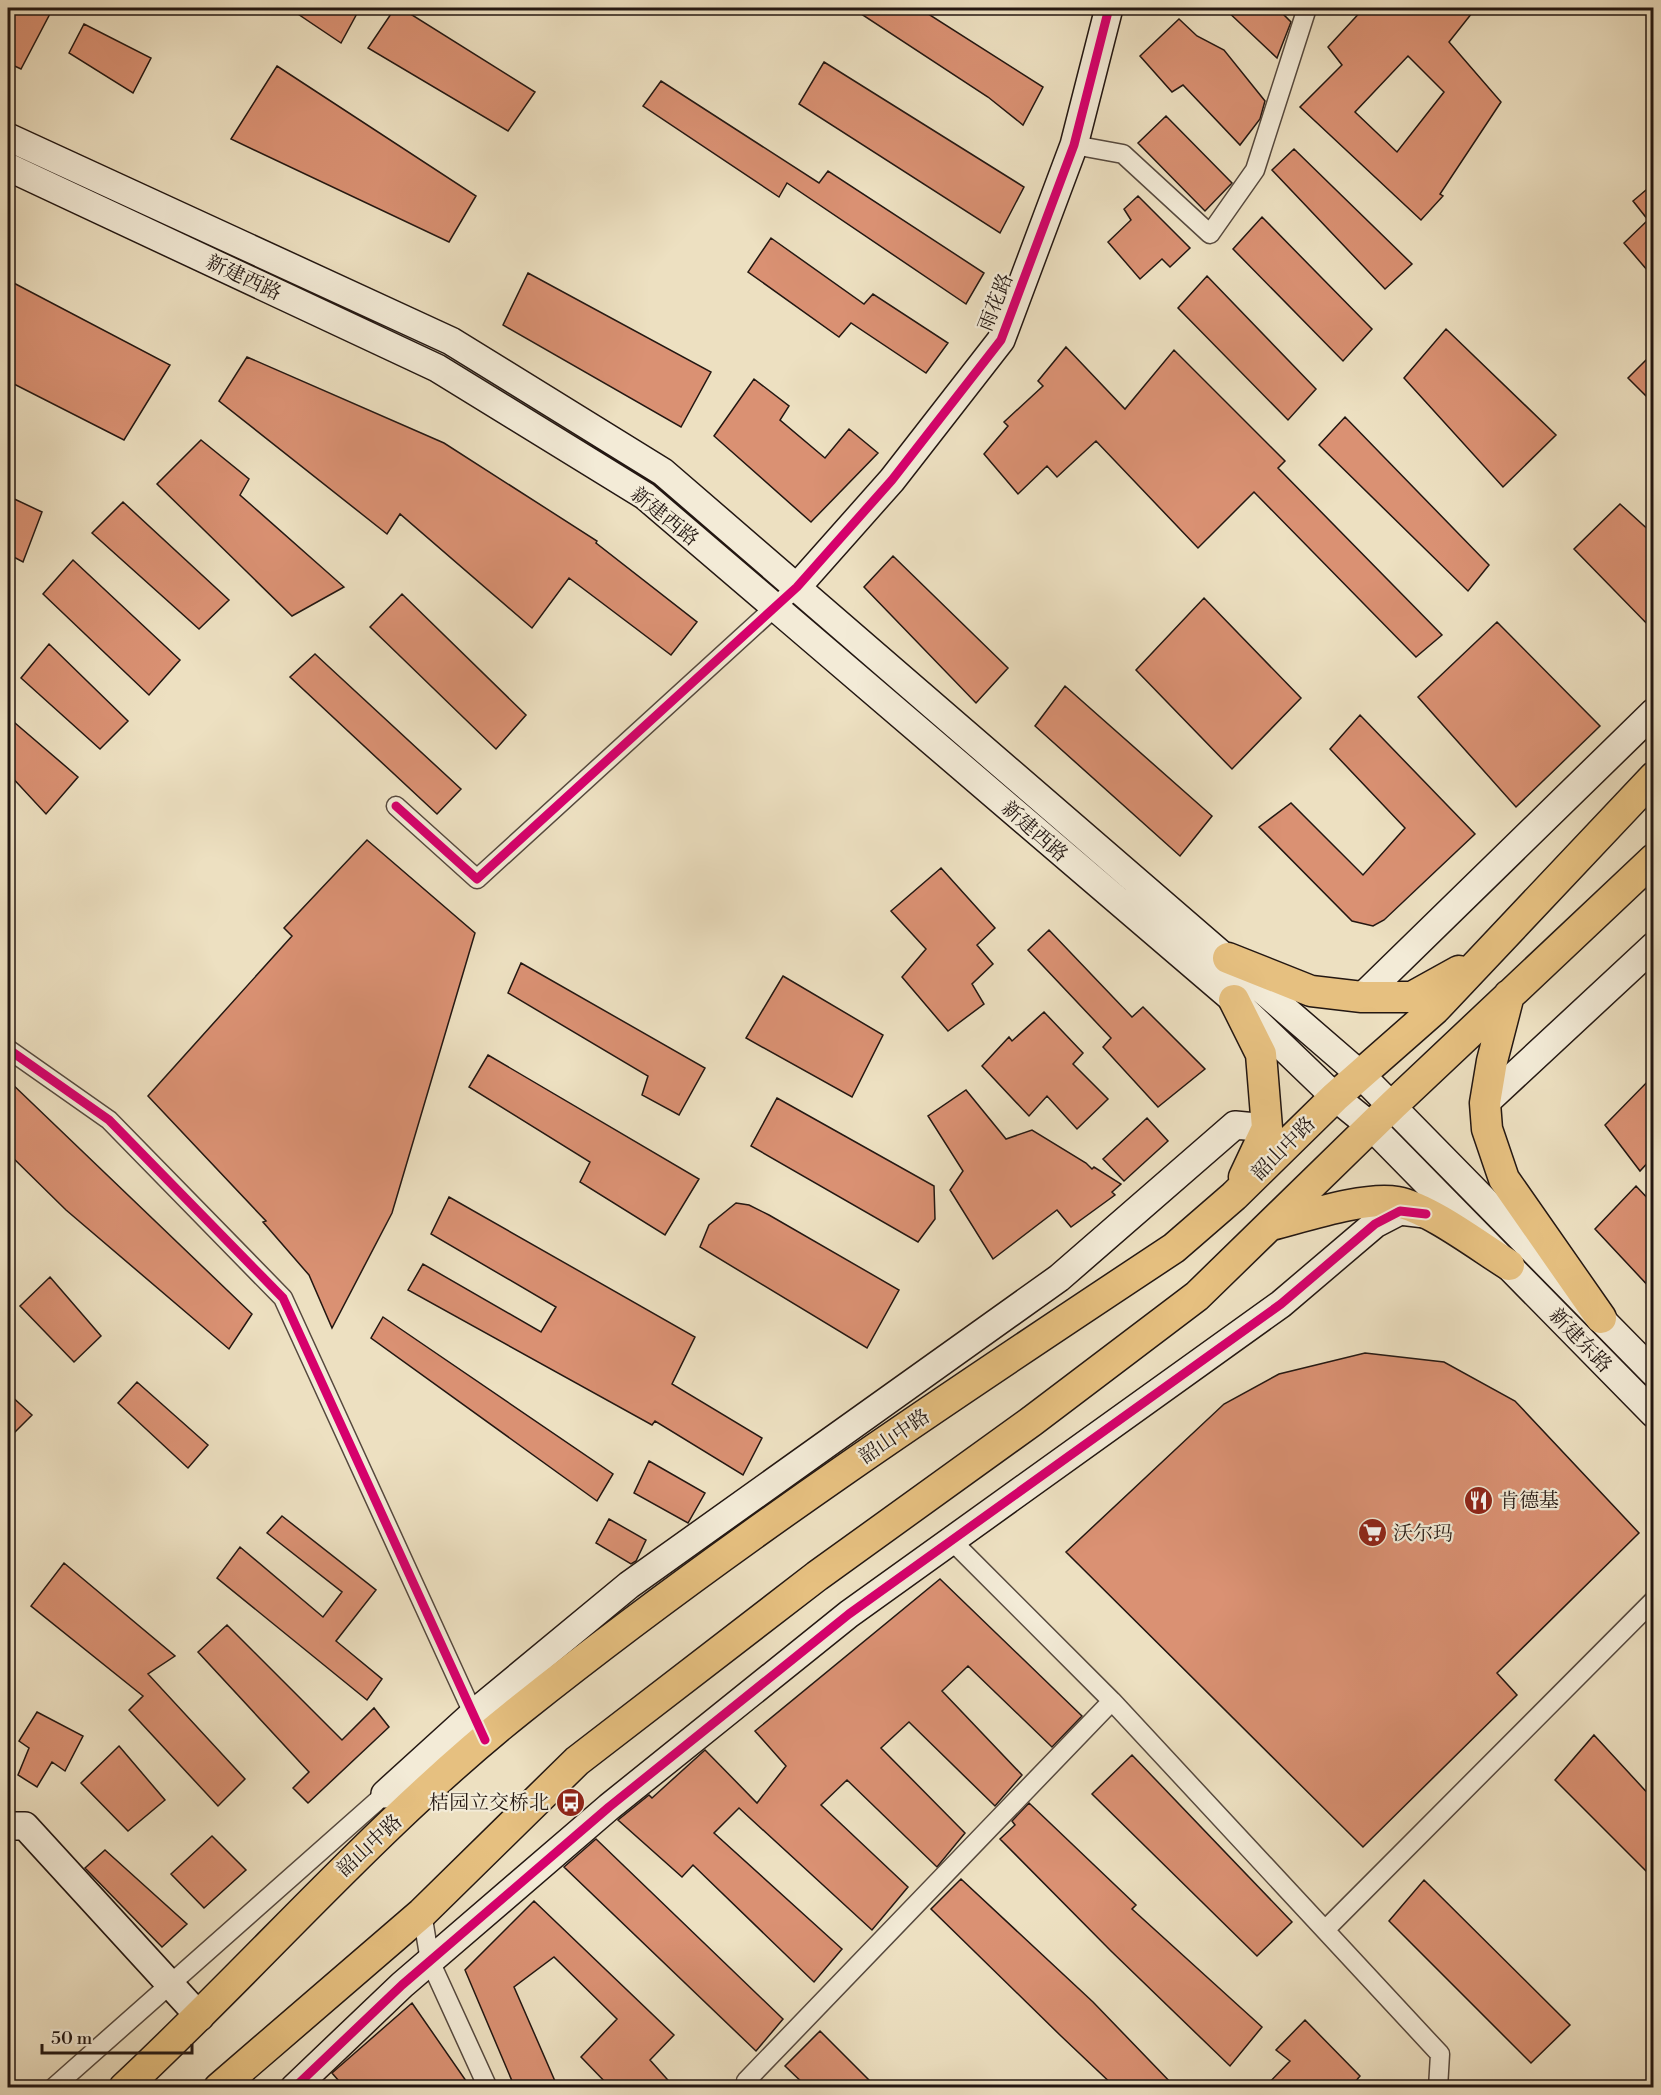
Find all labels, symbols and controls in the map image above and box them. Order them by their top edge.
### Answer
street label: 新建西路 [202,250,285,307]
street label: 雨花路 [974,270,1019,335]
street label: 新建西路 [625,482,703,552]
street label: 新建西路 [996,796,1072,868]
street label: 韶山中路 [1247,1112,1321,1186]
street label: 新建东路 [1543,1304,1617,1378]
street label: 韶山中路 [855,1405,935,1470]
restaurant icon: 肯德基 [1462,1484,1494,1516]
place label: 肯德基 [1499,1489,1559,1514]
supermarket icon: 沃尔玛 [1356,1517,1388,1549]
place label: 沃尔玛 [1393,1522,1453,1547]
bus stop icon: 桔园立交桥北 [554,1786,586,1818]
place label: 桔园立交桥北 [429,1791,549,1816]
street label: 韶山中路 [332,1810,408,1883]
scale bar [42,2017,192,2055]
text: 50 m [51,2027,93,2050]

